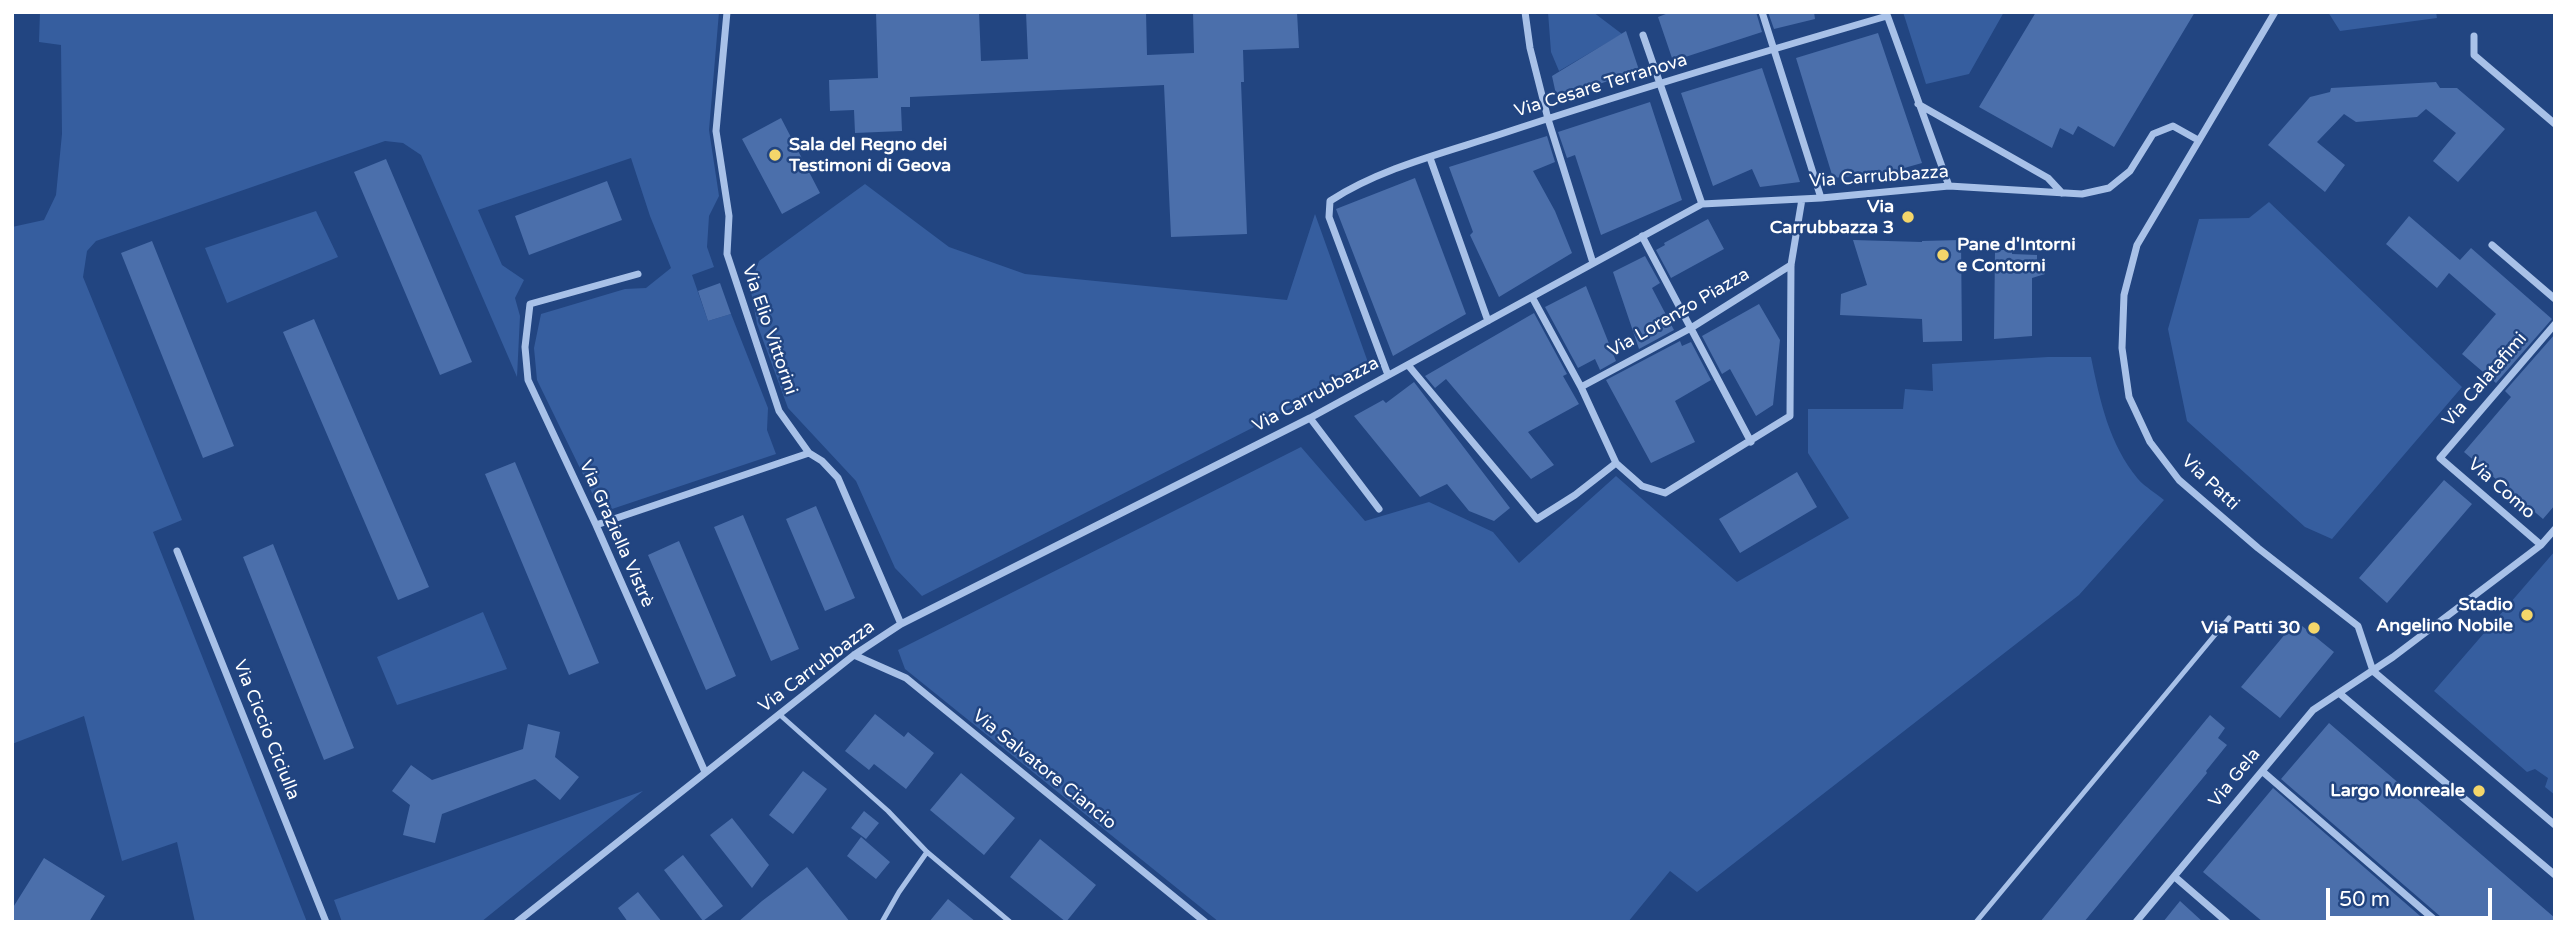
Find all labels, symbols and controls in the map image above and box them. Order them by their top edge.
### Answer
street label: Via Cesare Terranova [1512,49,1690,123]
place label: Sala del Regno dei Testimoni di Geova [789,134,951,176]
marker: Sala del Regno dei Testimoni di Geova [767,147,783,163]
street label: Via Carrubbazza [1808,161,1950,193]
place label: Via Carrubbazza 3 [1770,196,1894,238]
marker: Via Carrubbazza 3 [1900,209,1916,225]
place label: Pane d'Intorni e Contorni [1957,234,2076,276]
marker: Pane d'Intorni e Contorni [1935,247,1951,263]
street label: Via Elio Vittorini [737,262,801,398]
street label: Via Lorenzo Piazza [1604,264,1754,362]
street label: Via Calatafimi [2438,328,2532,432]
street label: Via Carrubbazza [1249,353,1383,437]
street label: Via Patti [2177,451,2243,515]
street label: Via Como [2463,454,2539,524]
street label: Via Graziella Vistrè [574,457,658,611]
place label: Stadio Angelino Nobile [2376,594,2513,636]
marker: Stadio Angelino Nobile [2519,607,2535,623]
street label: Via Carrubbazza [755,616,879,718]
place label: Via Patti 30 [2201,617,2300,639]
marker: Via Patti 30 [2306,620,2322,636]
street label: Via Ciccio Ciciulla [228,657,304,803]
street label: Via Salvatore Ciancio [968,705,1120,835]
street label: Via Gela [2205,744,2265,812]
place label: Largo Monreale [2330,780,2465,802]
marker: Largo Monreale [2471,783,2487,799]
scale bar [2329,874,2495,918]
text: 50 m [2339,887,2390,912]

